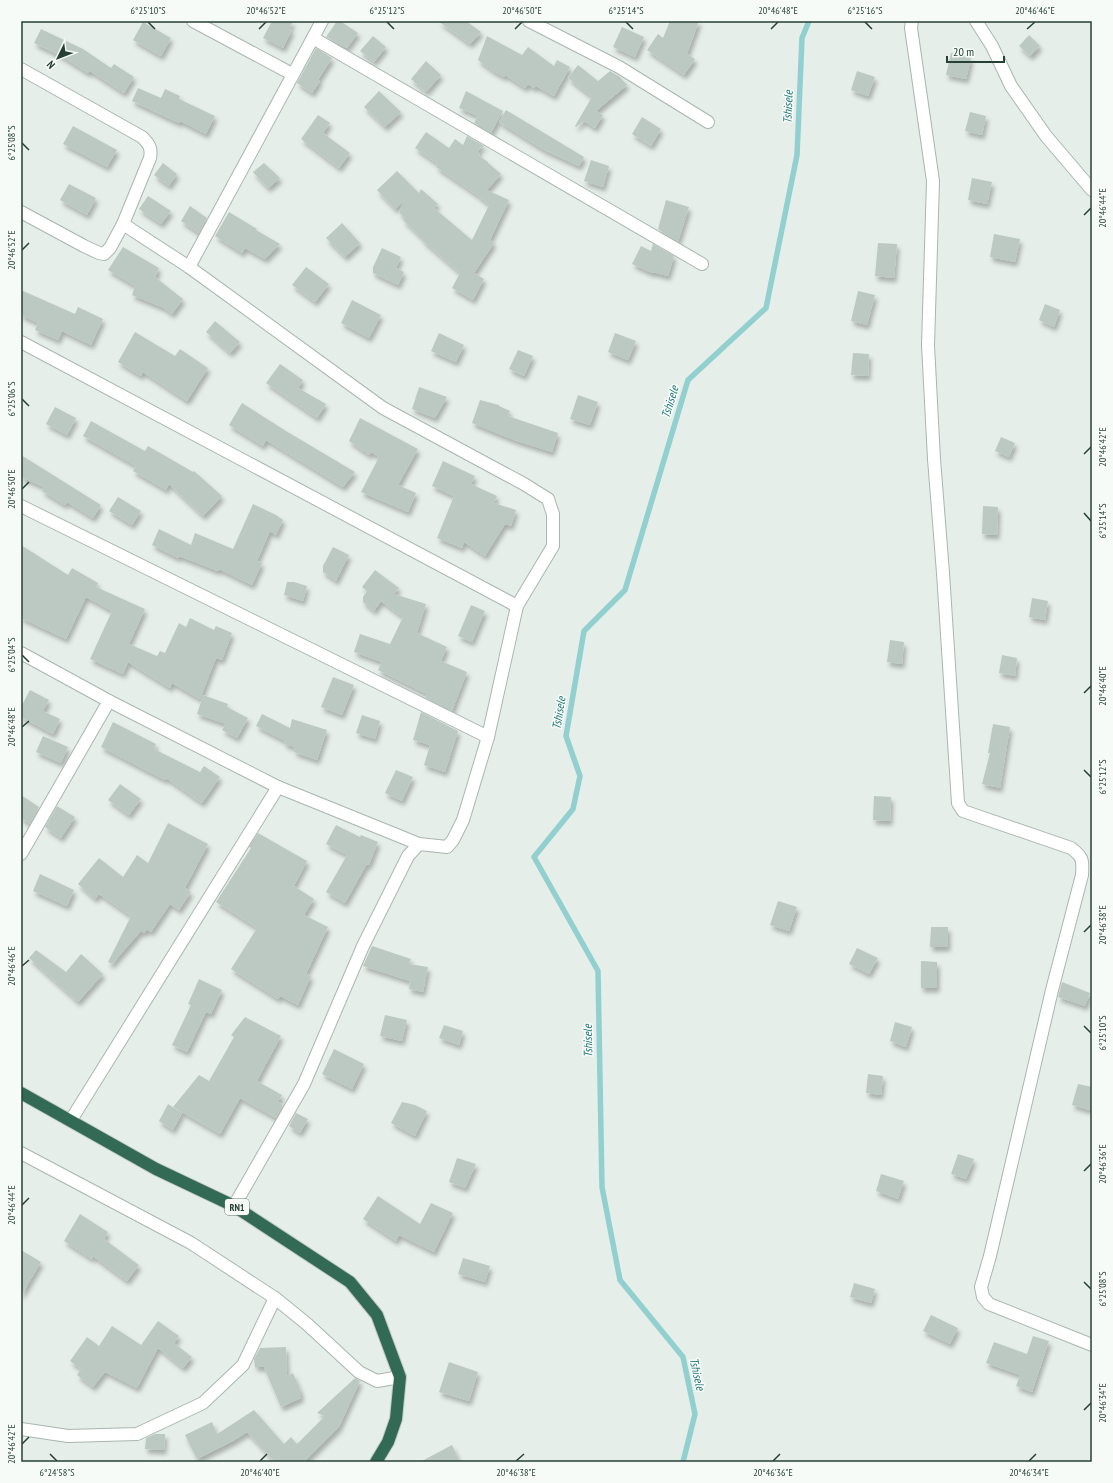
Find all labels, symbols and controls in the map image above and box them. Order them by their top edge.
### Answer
text: 6°25'10"S [131,4,165,17]
text: 20°46'52"E [246,4,286,17]
text: 6°25'12"S [370,4,404,17]
text: 20°46'50"E [502,4,542,17]
text: 6°25'14"S [609,4,643,17]
text: 20°46'48"E [758,4,798,17]
text: 6°25'16"S [848,4,882,17]
text: 20°46'46"E [1015,4,1055,17]
north arrow [38,38,78,78]
scale bar [947,38,1004,64]
text: 20 m [953,44,974,59]
text: N [44,58,58,72]
water label: Tshisele [779,89,796,124]
text: 6°25'08"S [5,126,18,160]
text: 20°46'44"E [1096,188,1109,228]
text: 20°46'52"E [5,230,18,270]
text: 6°25'06"S [5,382,18,416]
water label: Tshisele [658,383,682,420]
text: 20°46'42"E [1096,427,1109,467]
text: 20°46'50"E [5,469,18,509]
text: 6°25'14"S [1096,504,1109,538]
text: 6°25'04"S [5,638,18,672]
text: 20°46'40"E [1096,666,1109,706]
water label: Tshisele [549,694,569,730]
text: 20°46'48"E [5,707,18,747]
text: 6°25'12"S [1096,760,1109,794]
text: 20°46'38"E [1096,905,1109,945]
text: 20°46'46"E [5,946,18,986]
text: 6°25'10"S [1096,1016,1109,1050]
water label: Tshisele [580,1023,595,1058]
text: 20°46'36"E [1096,1144,1109,1184]
text: 20°46'44"E [5,1185,18,1225]
road number: RN1 [225,1199,249,1215]
text: 6°25'08"S [1096,1272,1109,1306]
water label: Tshisele [686,1356,709,1393]
text: 20°46'34"E [1096,1383,1109,1423]
text: 20°46'42"E [5,1424,18,1464]
text: 6°24'58"S [40,1466,74,1479]
text: 20°46'40"E [240,1466,280,1479]
text: 20°46'38"E [496,1466,536,1479]
text: 20°46'36"E [753,1466,793,1479]
text: 20°46'34"E [1009,1466,1049,1479]

